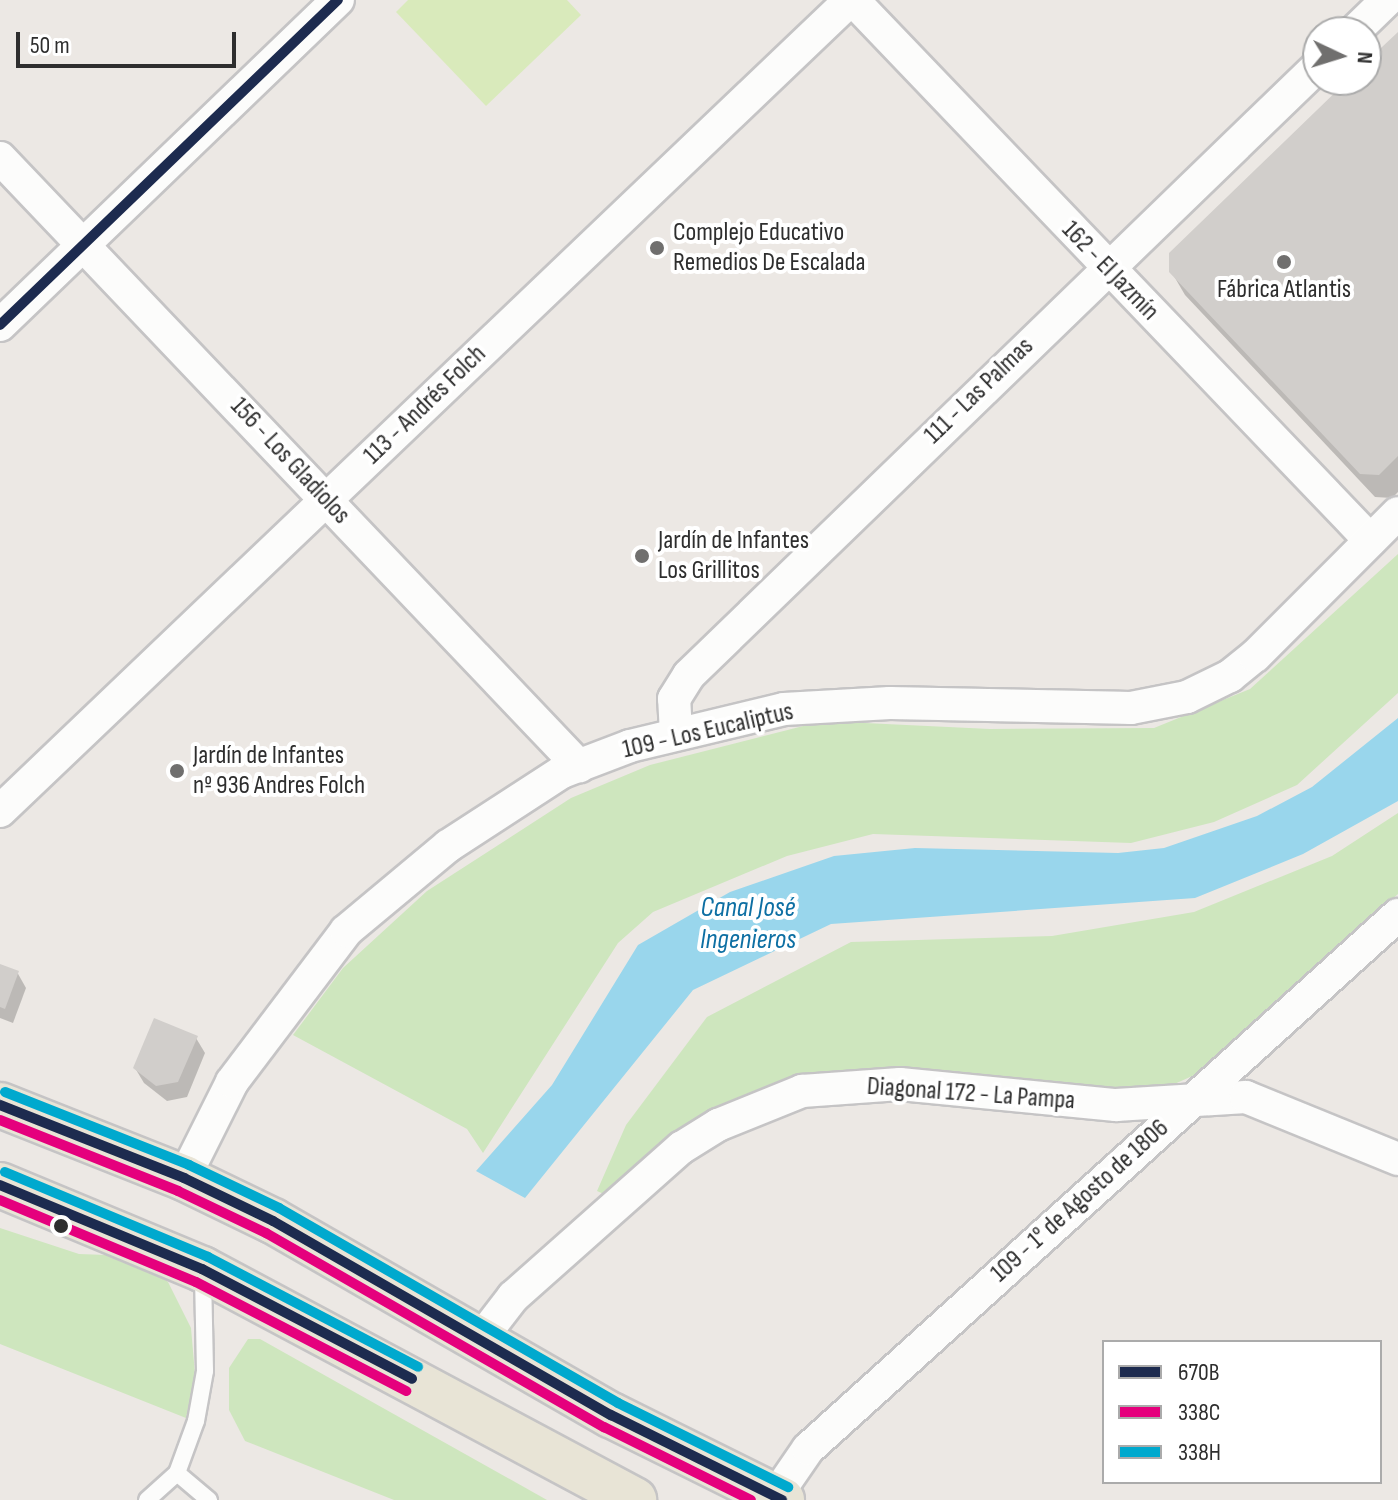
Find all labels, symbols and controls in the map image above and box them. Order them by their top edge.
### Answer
scale bar [20,16,240,66]
north arrow [1302,16,1382,96]
text: 50 m [30,31,70,60]
text: N [1351,51,1378,64]
street label: 162 - El Jazmín [1055,215,1165,327]
place label: Complejo Educativo Remedios De Escalada [673,217,865,278]
marker: Complejo Educativo Remedios De Escalada [648,239,666,257]
marker: Fábrica Atlantis [1275,253,1293,271]
place label: Fábrica Atlantis [1217,274,1351,306]
street label: 111 - Las Palmas [918,331,1040,451]
street label: 113 - Andrés Folch [357,339,493,471]
street label: 156 - Los Gladiolos [223,391,357,531]
place label: Jardín de Infantes Los Grillitos [658,525,809,586]
marker: Jardín de Infantes Los Grillitos [633,547,651,565]
street label: 109 - Los Eucaliptus [620,696,796,766]
place label: Jardín de Infantes nº 936 Andres Folch [193,740,365,802]
marker: Jardín de Infantes nº 936 Andres Folch [168,762,186,780]
water label: Canal José Ingenieros [700,891,796,957]
street label: Diagonal 172 - La Pampa [866,1071,1076,1117]
street label: 109 - 1° de Agosto de 1806 [985,1113,1175,1289]
unlabelled marker [53,1218,69,1234]
legend [1102,1340,1382,1484]
text: 670B [1178,1358,1219,1387]
text: 338C [1178,1398,1220,1427]
text: 338H [1178,1438,1221,1467]

